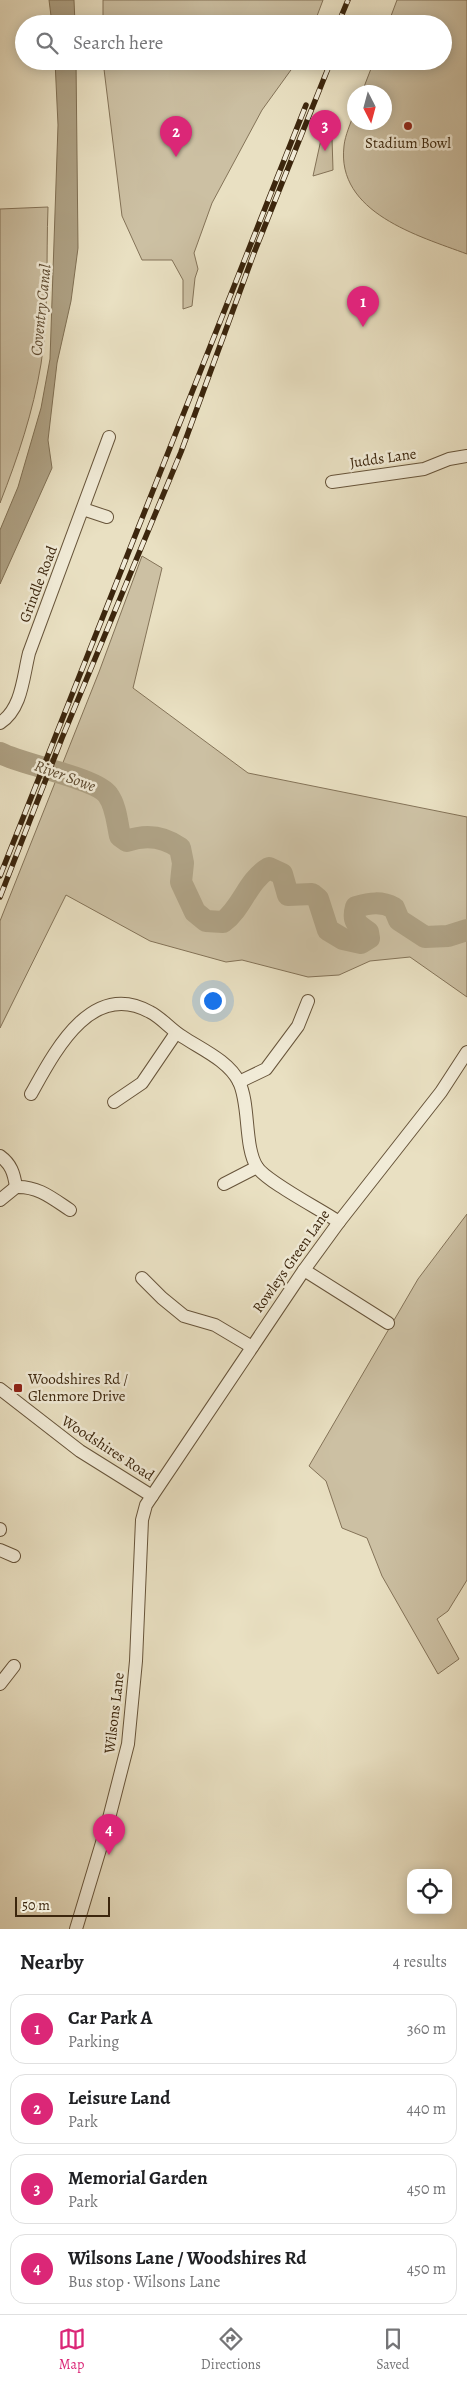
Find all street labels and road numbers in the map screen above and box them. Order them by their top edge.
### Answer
street label: Judds Lane [348,443,418,473]
street label: Grindle Road [14,542,62,625]
street label: Rowleys Green Lane [248,1205,334,1317]
street label: Woodshires Road [57,1410,159,1486]
street label: Wilsons Lane [99,1671,129,1756]

